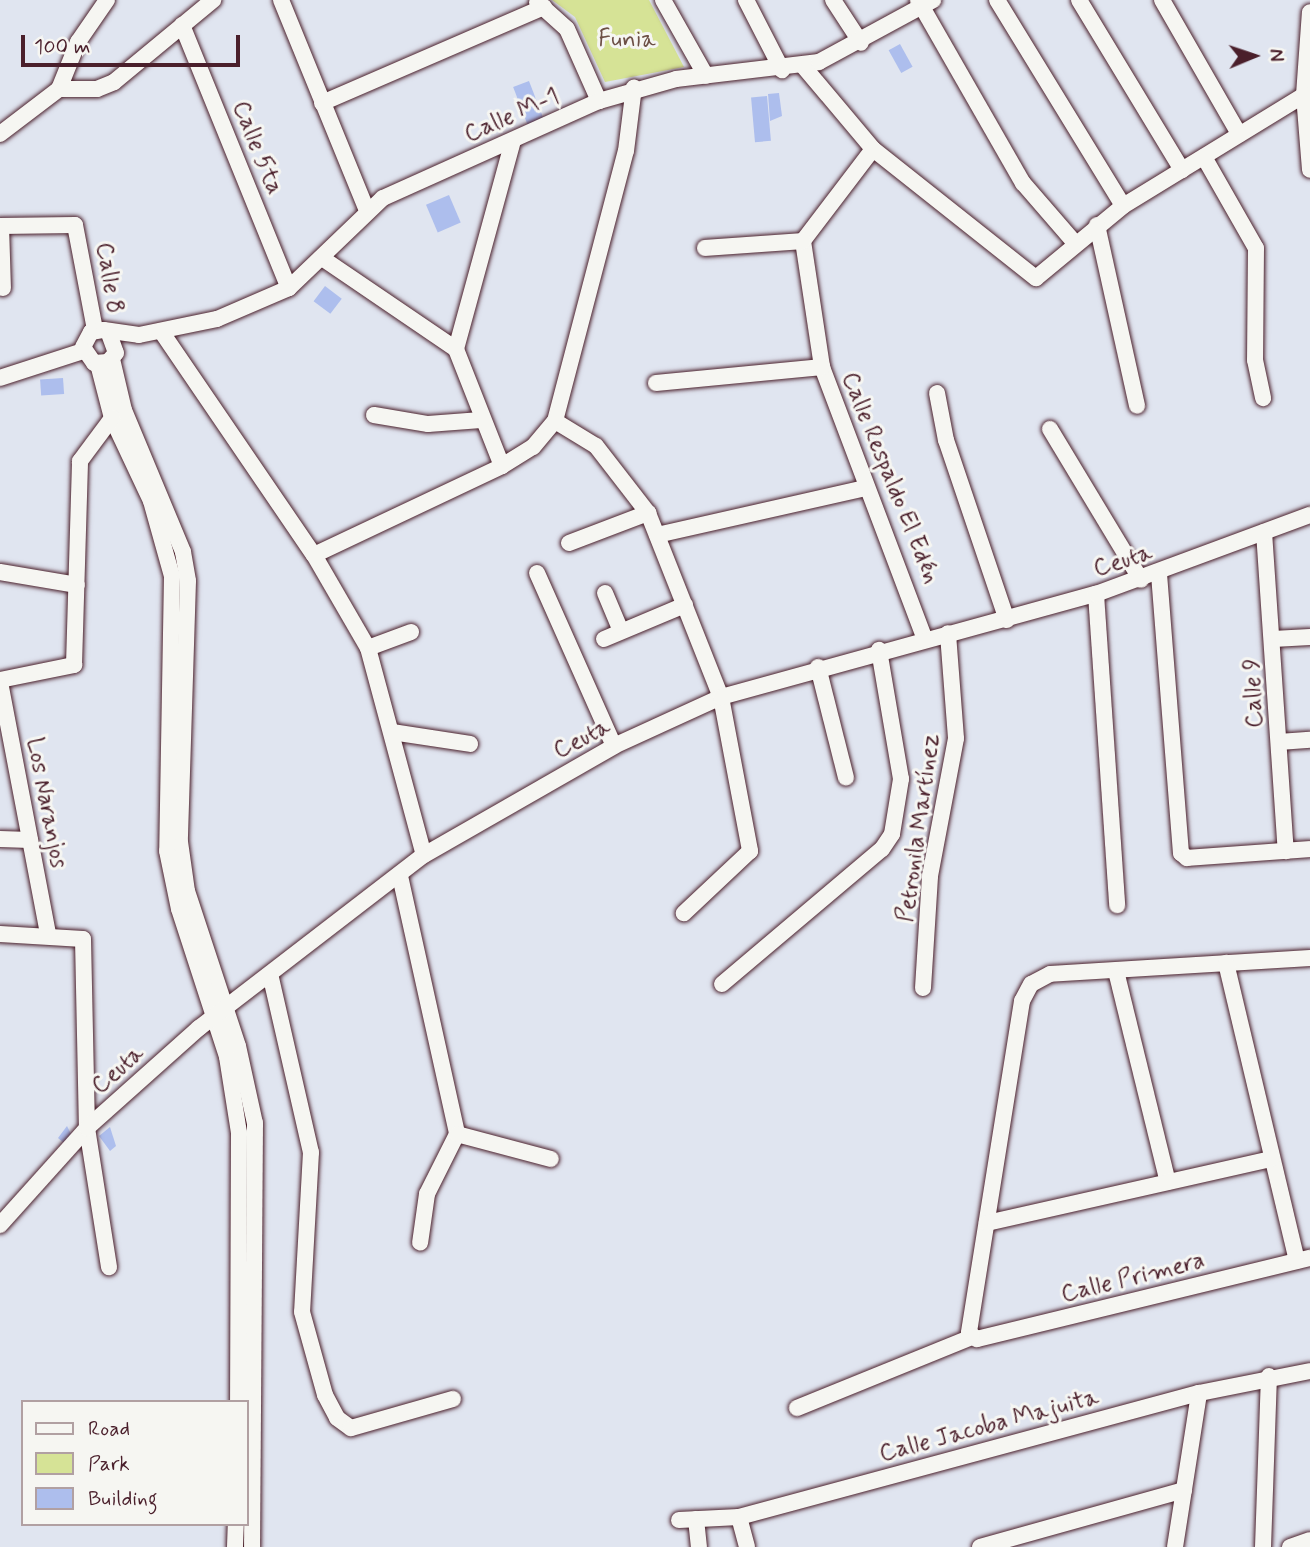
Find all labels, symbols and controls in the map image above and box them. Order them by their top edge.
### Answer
scale bar [24,21,243,65]
north arrow [1219,21,1289,91]
park label: Funia [598,26,656,54]
text: 100 m [34,33,90,61]
text: N [1263,48,1288,62]
street label: Calle M-1 [460,82,564,150]
street label: Calle 5ta [225,97,289,199]
street label: Calle 8 [89,240,129,316]
street label: Calle Respaldo El Edén [835,369,945,587]
street label: Ceuta [1090,538,1156,584]
street label: Calle 9 [1238,657,1270,729]
street label: Ceuta [549,712,615,766]
street label: Petronila Martínez [891,731,947,925]
street label: Los Naranjos [19,732,73,874]
street label: Ceuta [86,1039,150,1101]
street label: Calle Primera [1058,1246,1208,1310]
street label: Calle Jacoba Majuita [880,1384,1098,1468]
legend [21,1400,248,1526]
text: Road [88,1415,130,1443]
text: Park [88,1450,130,1478]
text: Building [88,1485,158,1513]

